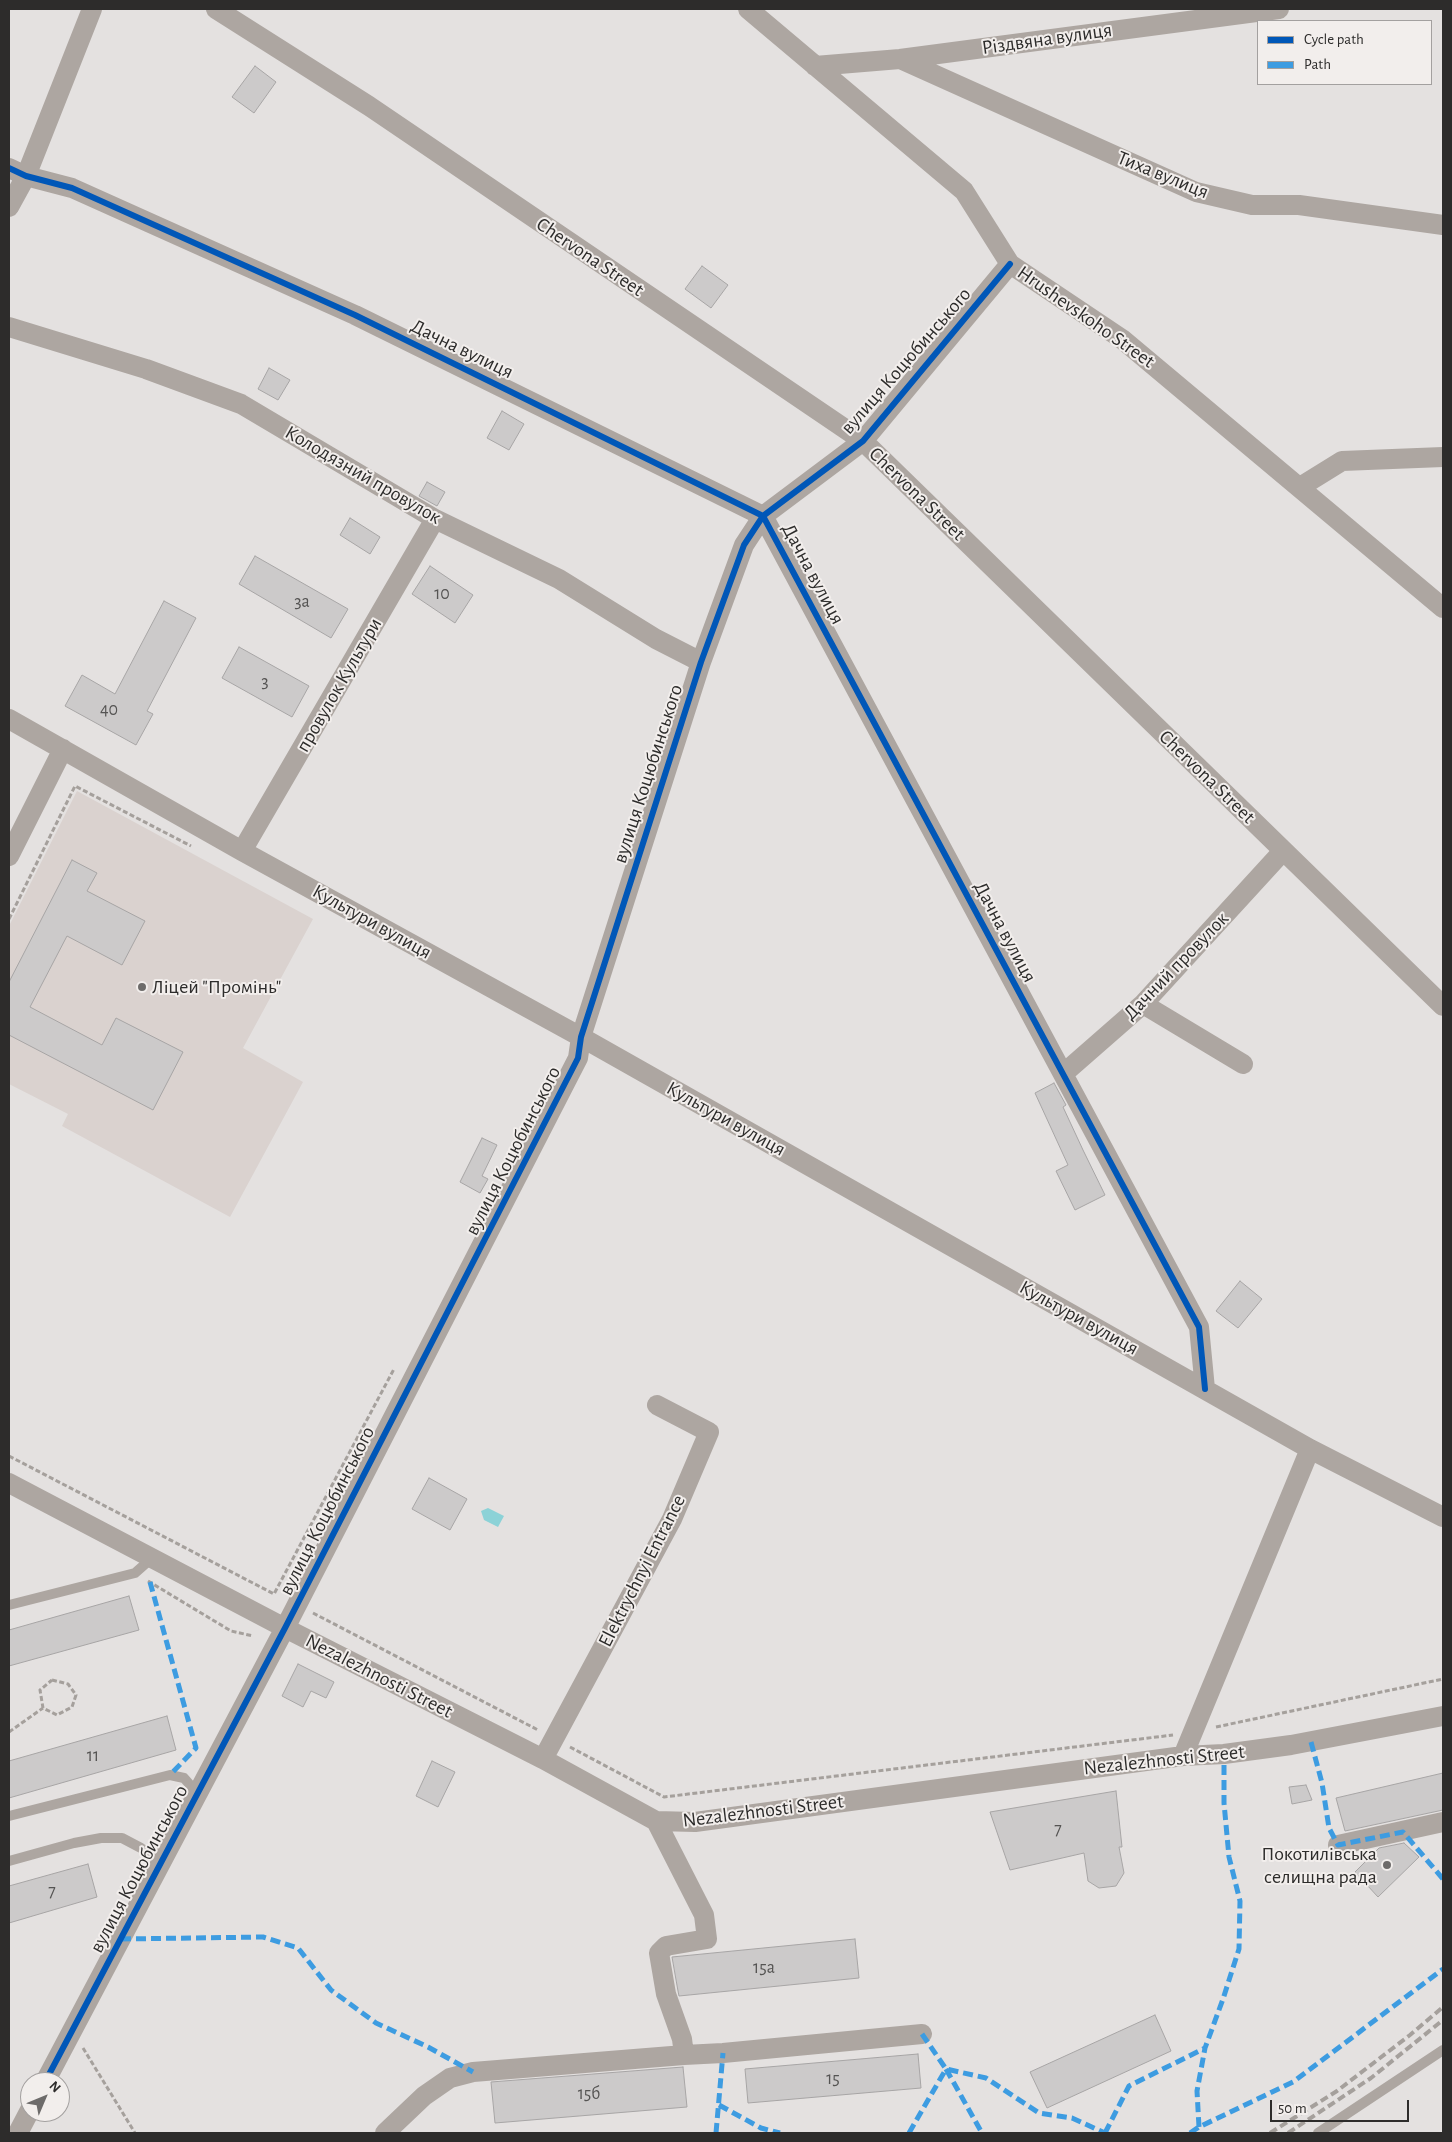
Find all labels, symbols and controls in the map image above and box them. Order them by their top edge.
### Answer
street label: Різдвяна вулиця [980,18,1114,60]
legend [1257,20,1432,85]
text: Cycle path [1304,32,1364,47]
text: Path [1304,57,1331,72]
street label: Тиха вулиця [1114,146,1212,204]
street label: Chervona Street [532,212,648,302]
street label: Hrushevskoho Street [1013,261,1159,373]
street label: вулиця Коцюбинського [836,283,976,439]
street label: Дачна вулиця [407,314,517,384]
street label: Колодязний провулок [280,420,446,530]
street label: Chervona Street [864,442,970,546]
street label: Дачна вулиця [776,519,850,629]
house number: 10 [434,583,450,605]
house number: 3а [294,591,310,613]
street label: провулок Культури [291,614,387,756]
house number: 3 [261,671,269,693]
street label: вулиця Коцюбинського [608,682,688,866]
house number: 40 [100,699,118,721]
street label: Chervona Street [1154,725,1260,829]
street label: Дачна вулиця [968,877,1042,987]
street label: Культури вулиця [308,879,436,965]
street label: Дачний провулок [1118,907,1234,1025]
place label: Ліцей "Промінь" [152,975,281,999]
marker: Ліцей "Промінь" [136,981,148,993]
street label: вулиця Коцюбинського [460,1062,566,1240]
street label: Культури вулиця [662,1076,790,1162]
street label: Культури вулиця [1015,1275,1143,1361]
street label: вулиця Коцюбинського [274,1422,380,1600]
street label: Elektrychnyi Entrance [593,1491,691,1651]
street label: Nezalezhnosti Street [302,1629,456,1723]
street label: Nezalezhnosti Street [1082,1740,1246,1780]
house number: 11 [87,1745,99,1767]
street label: вулиця Коцюбинського [85,1781,193,1957]
street label: Nezalezhnosti Street [681,1789,845,1833]
house number: 7 [1054,1819,1062,1841]
place label: Покотилівська селищна рада [1261,1842,1377,1889]
marker: Покотилівська селищна рада [1381,1859,1393,1871]
house number: 7 [48,1881,56,1903]
house number: 15а [753,1957,775,1979]
house number: 15 [826,2068,840,2090]
north arrow [20,2072,70,2122]
text: N [47,2079,63,2095]
house number: 15б [578,2083,600,2105]
scale bar [1272,2090,1411,2122]
text: 50 m [1278,2101,1307,2116]

